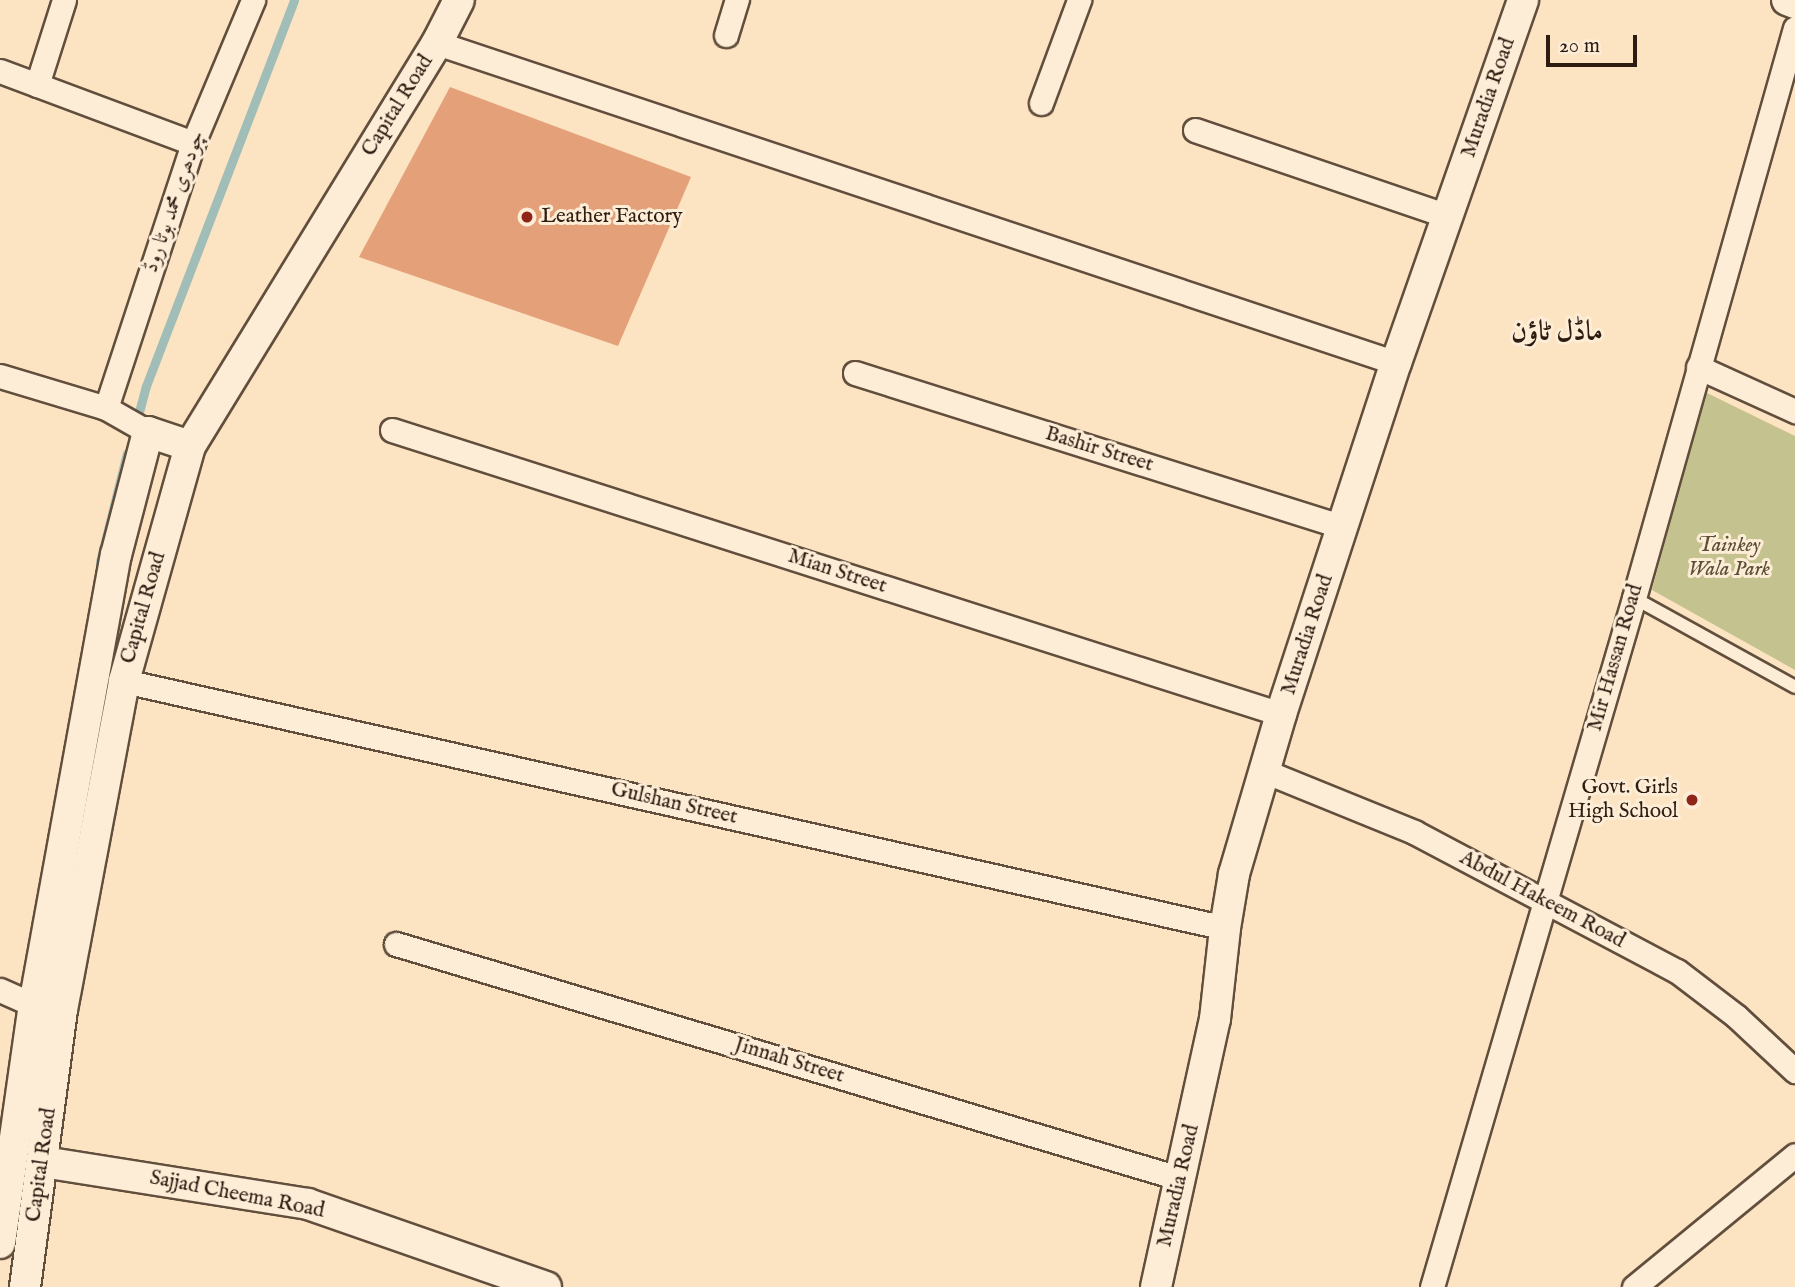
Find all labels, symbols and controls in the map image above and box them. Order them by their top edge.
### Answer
scale bar [1550,21,1641,65]
text: 20 m [1559,33,1600,60]
street label: Muradia Road [1457,35,1521,161]
street label: Capital Road [357,51,439,161]
street label: چودھری محمد بوٹا روڈ [139,128,211,276]
place label: Leather Factory [541,204,683,230]
marker: Leather Factory [519,209,535,225]
district label: ماڈل ٹاؤن [1511,316,1603,350]
street label: Bashir Street [1042,422,1156,478]
park label: Tainkey Wala Park [1688,533,1770,583]
street label: Mian Street [784,544,890,600]
street label: Capital Road [116,549,172,667]
street label: Muradia Road [1277,572,1339,698]
street label: Mir Hassan Road [1583,582,1649,734]
place label: Govt. Girls High School [1568,775,1678,825]
street label: Gulshan Street [608,777,740,831]
marker: Govt. Girls High School [1684,792,1700,808]
street label: Abdul Hakeem Road [1455,846,1629,954]
street label: Jinnah Street [731,1032,847,1090]
street label: Capital Road [22,1106,62,1224]
street label: Muradia Road [1153,1122,1205,1250]
street label: Sajjad Cheema Road [148,1166,326,1224]

